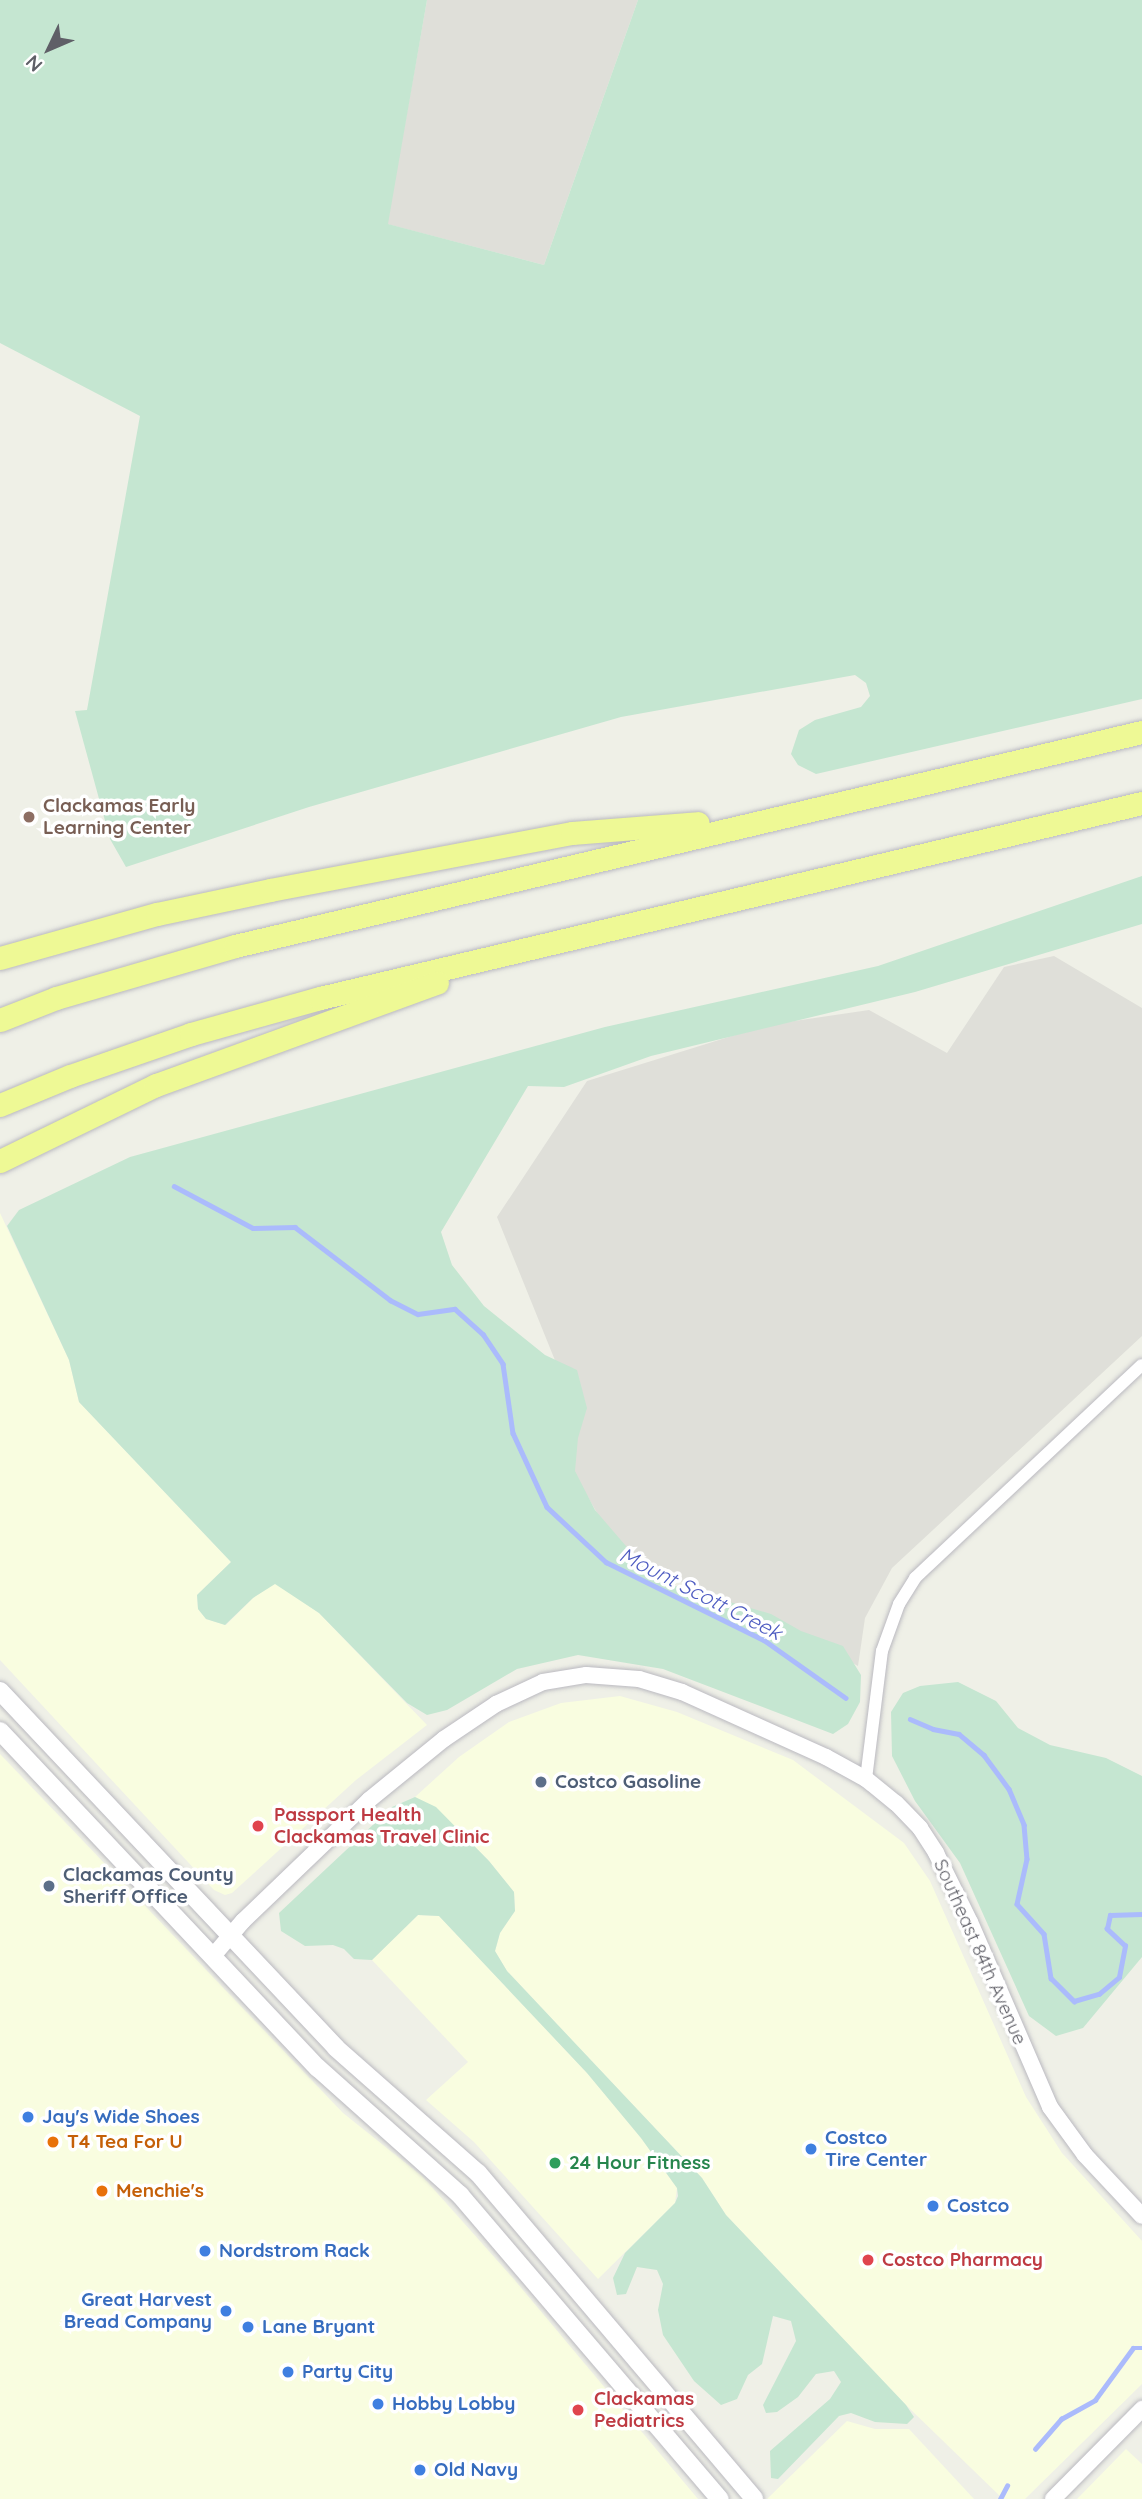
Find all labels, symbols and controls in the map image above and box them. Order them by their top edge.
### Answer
north arrow [14,14,84,84]
text: N [20,50,47,77]
place label: Clackamas Early Learning Center [43,795,195,839]
marker: Clackamas Early Learning Center [21,809,37,825]
water label: Mount Scott Creek [616,1541,786,1645]
place label: Costco Gasoline [555,1771,701,1793]
marker: Costco Gasoline [533,1774,549,1790]
place label: Passport Health Clackamas Travel Clinic [274,1804,489,1848]
marker: Passport Health Clackamas Travel Clinic [248,1816,268,1836]
street label: Southeast 84th Avenue [929,1856,1031,2048]
place label: Clackamas County Sheriff Office [63,1864,234,1908]
marker: Clackamas County Sheriff Office [41,1878,57,1894]
place label: Jay's Wide Shoes [42,2106,200,2128]
marker: Jay's Wide Shoes [20,2109,36,2125]
place label: Costco Tire Center [825,2127,927,2171]
place label: T4 Tea For U [67,2131,183,2153]
marker: T4 Tea For U [45,2134,61,2150]
marker: Costco Tire Center [803,2141,819,2157]
place label: 24 Hour Fitness [569,2152,710,2174]
marker: 24 Hour Fitness [547,2155,563,2171]
place label: Menchie's [116,2180,204,2202]
marker: Menchie's [94,2183,110,2199]
place label: Costco [947,2195,1009,2217]
marker: Costco [925,2198,941,2214]
place label: Nordstrom Rack [219,2240,370,2262]
marker: Nordstrom Rack [197,2243,213,2259]
place label: Costco Pharmacy [882,2249,1043,2271]
marker: Costco Pharmacy [860,2252,876,2268]
place label: Great Harvest Bread Company [64,2289,212,2333]
marker: Great Harvest Bread Company [218,2303,234,2319]
place label: Lane Bryant [262,2316,375,2338]
marker: Lane Bryant [240,2319,256,2335]
place label: Party City [302,2361,393,2383]
marker: Party City [280,2364,296,2380]
place label: Clackamas Pediatrics [594,2388,694,2432]
place label: Hobby Lobby [392,2393,515,2415]
marker: Hobby Lobby [370,2396,386,2412]
marker: Clackamas Pediatrics [568,2400,588,2420]
place label: Old Navy [434,2459,518,2481]
marker: Old Navy [412,2462,428,2478]

